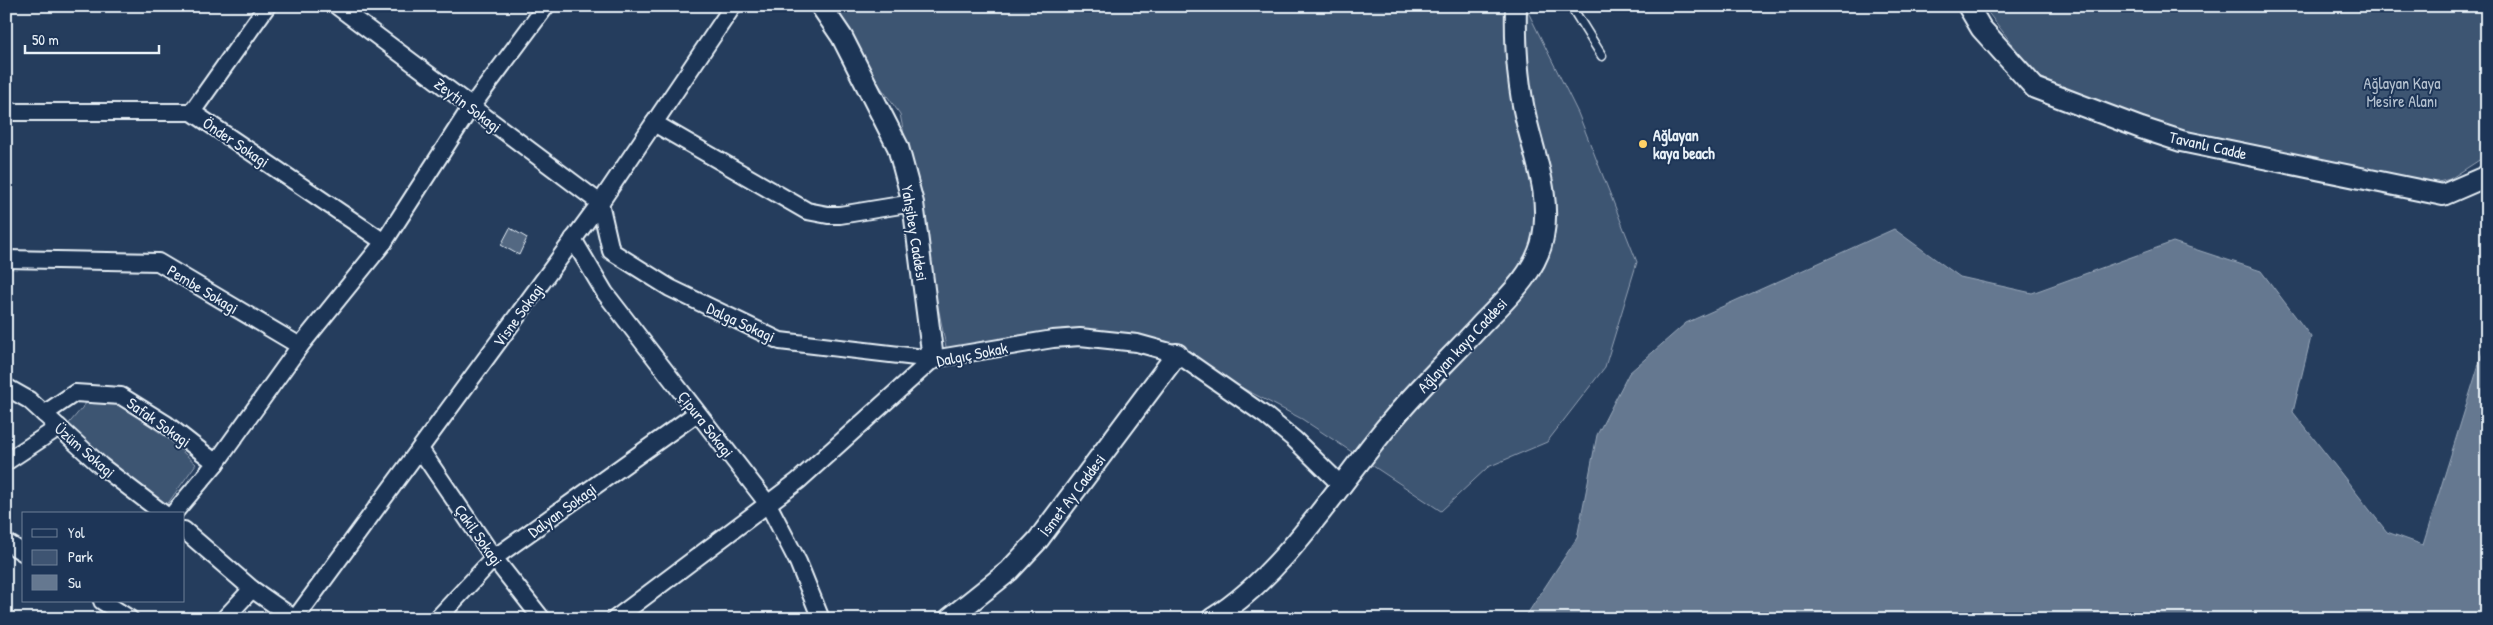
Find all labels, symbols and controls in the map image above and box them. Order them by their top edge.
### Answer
scale bar [25,22,159,54]
text: 50 m [32,29,59,50]
park label: Ağlayan Kaya Mesire Alanı [2363,72,2441,112]
street label: Zeytin Sokagi [430,73,506,137]
street label: Önder Sokagi [198,112,274,172]
place label: Ağlayan kaya beach [1653,124,1715,165]
street label: Tavanlı Cadde [2167,125,2250,165]
marker: Ağlayan kaya beach [1637,138,1649,150]
street label: Yahşibey Caddesi [897,183,933,283]
street label: Pembe Sokagi [163,259,243,319]
street label: Visne Sokagi [488,279,548,351]
street label: Ağlayan kaya Caddesi [1412,293,1512,397]
street label: Dalga Sokagi [703,297,779,347]
street label: Dalgıç Sokak [935,336,1010,372]
street label: Çipura Sokagi [673,386,739,462]
street label: Safak Sokagi [123,392,195,452]
street label: Üzüm Sokagi [50,417,120,483]
street label: İsmet Ay Caddesi [1034,449,1110,541]
street label: Dalyan Sokagi [523,478,601,542]
street label: Çakil Sokagi [450,500,508,570]
legend [22,512,185,602]
text: Yol [68,522,85,543]
text: Park [68,546,93,567]
text: Su [68,572,81,593]

